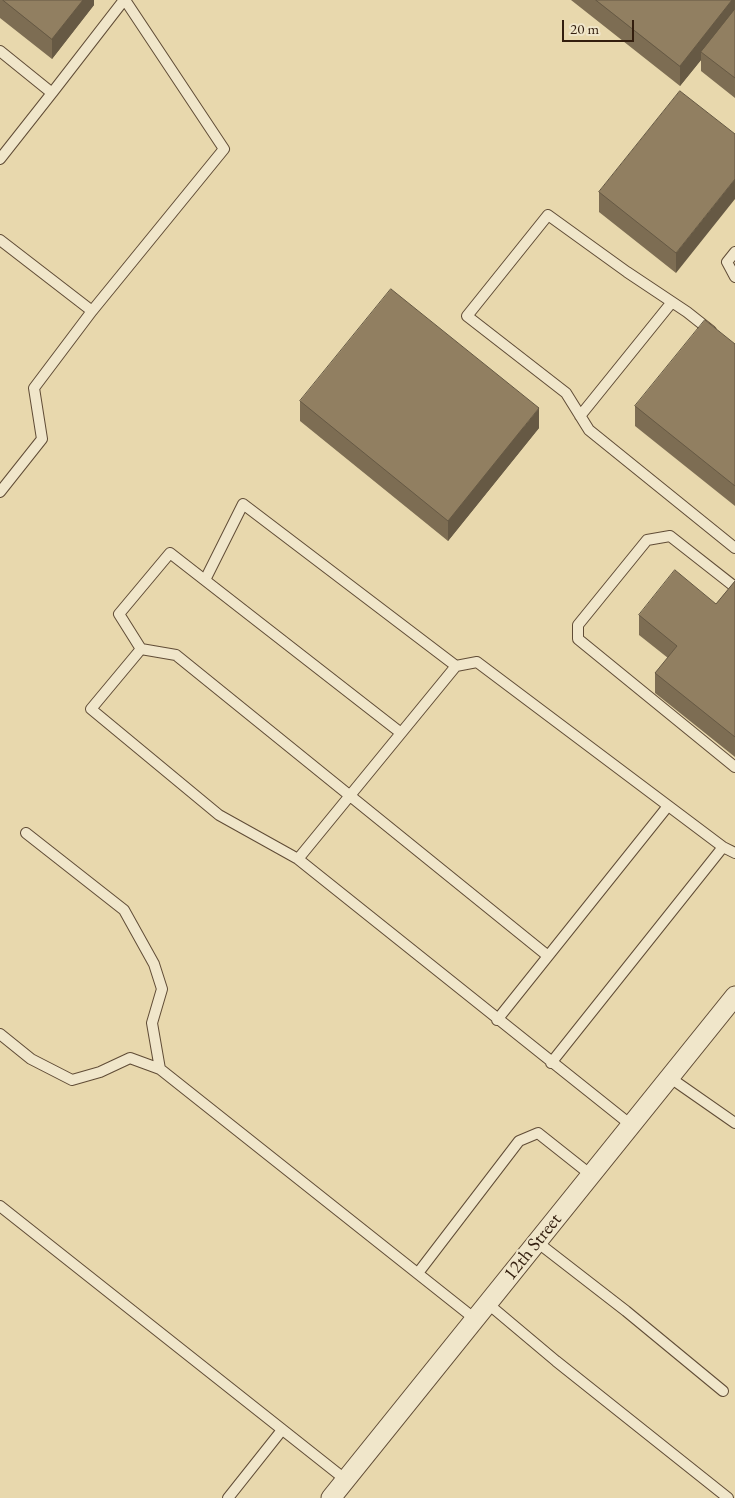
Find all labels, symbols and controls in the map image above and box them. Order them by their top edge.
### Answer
scale bar [565,10,638,42]
text: 20 m [570,19,599,38]
street label: 12th Street [499,1209,567,1285]

